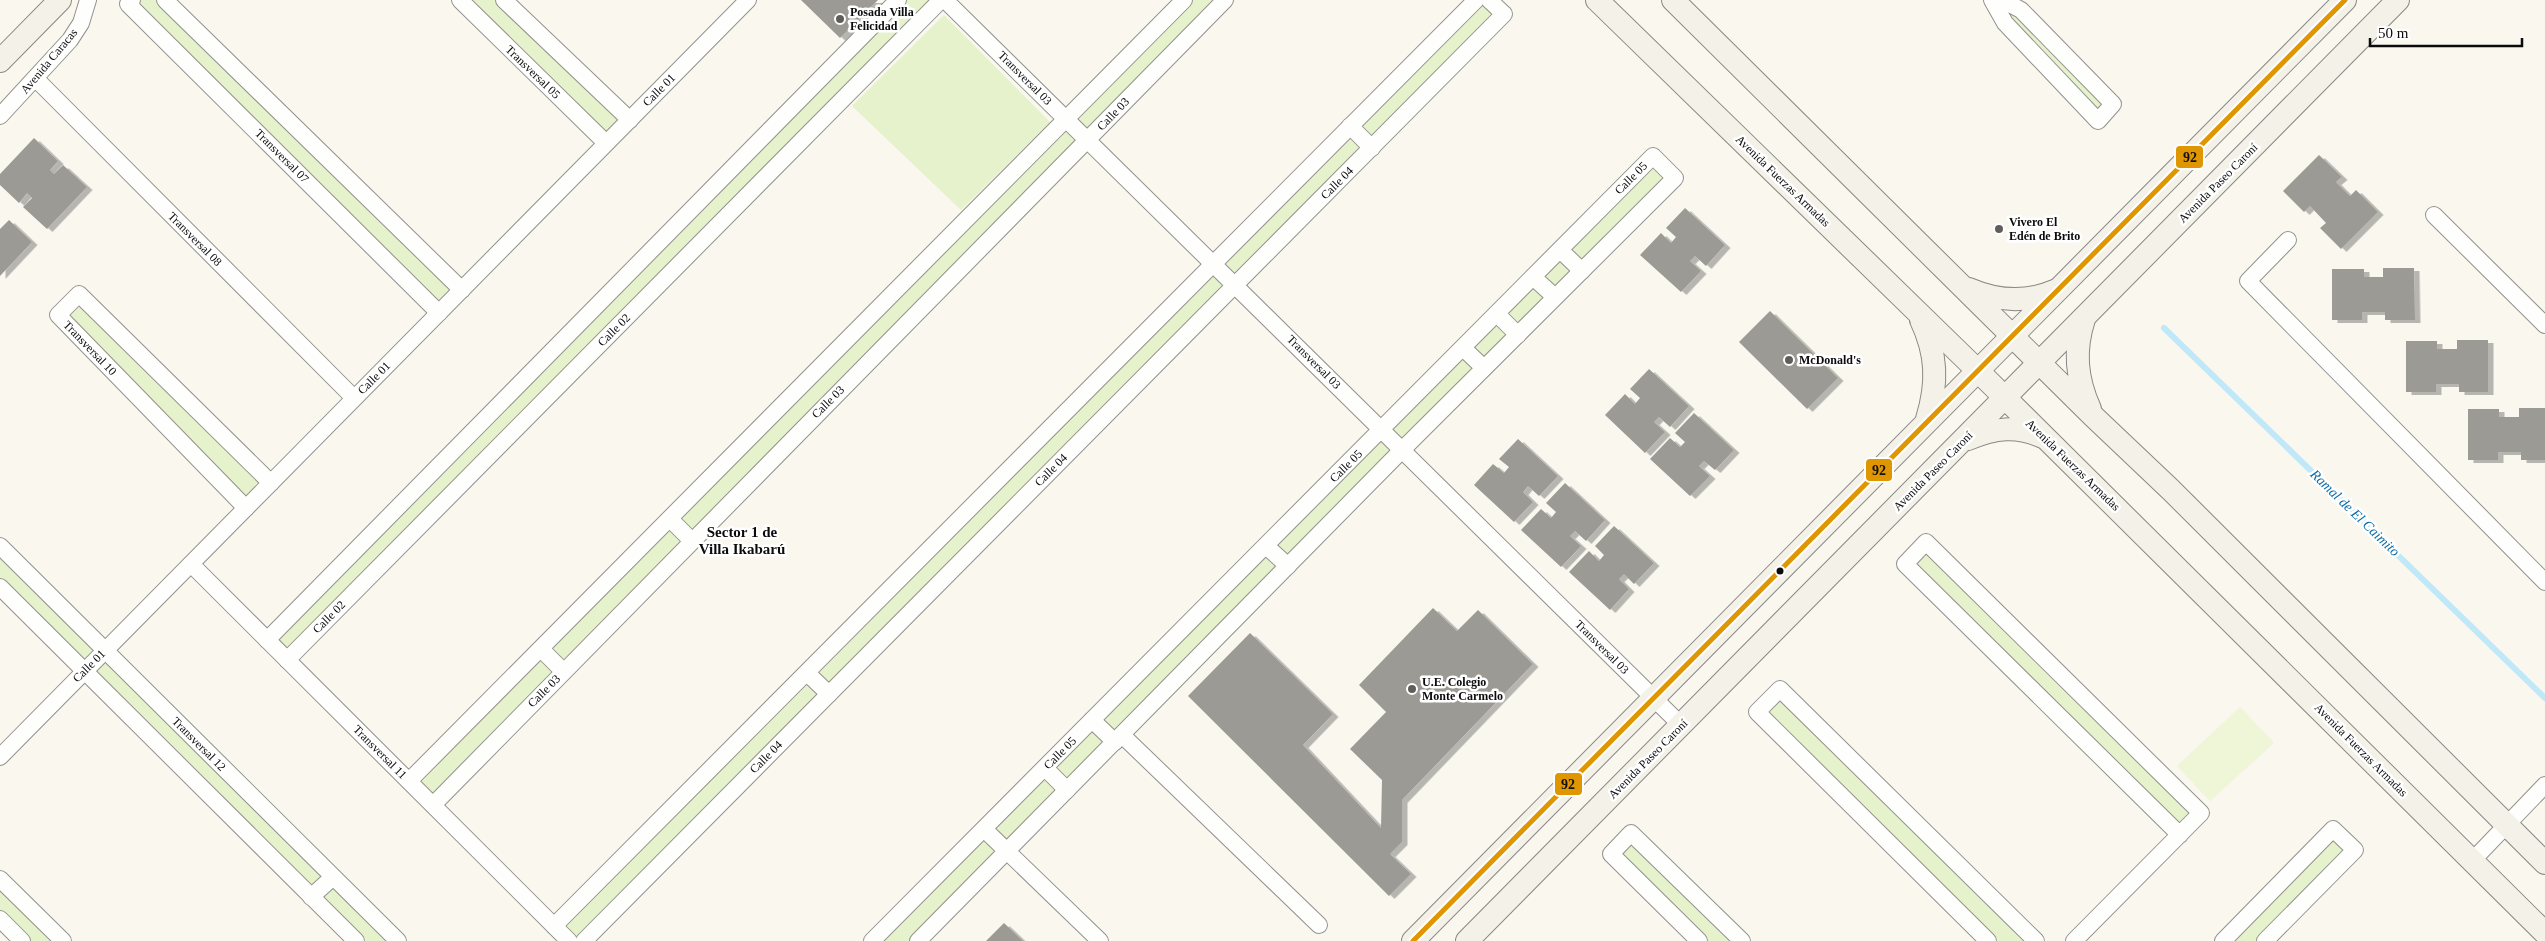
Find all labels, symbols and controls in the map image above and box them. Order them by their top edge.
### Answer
place label: Posada Villa Felicidad [850,5,914,33]
marker: Posada Villa Felicidad [834,13,846,25]
scale bar [2370,15,2522,47]
street label: Avenida Caracas [18,25,81,96]
text: 50 m [2378,25,2409,41]
street label: Transversal 05 [503,42,563,102]
street label: Transversal 03 [995,48,1055,108]
street label: Calle 01 [640,71,678,109]
street label: Calle 03 [1094,95,1132,133]
street label: Transversal 07 [252,126,312,186]
street label: Avenida Fuerzas Armadas [1733,132,1833,230]
street label: Avenida Paseo Caroní [2175,140,2261,226]
line badge: 92 [2175,145,2204,169]
text: 92 [2183,150,2197,165]
street label: Calle 05 [1612,159,1650,197]
street label: Calle 04 [1318,164,1356,202]
street label: Transversal 08 [165,209,225,269]
place label: Vivero El Edén de Brito [2009,215,2080,243]
marker: Vivero El Edén de Brito [1993,223,2005,235]
street label: Calle 02 [595,311,633,349]
street label: Transversal 10 [60,318,120,378]
street label: Transversal 03 [1284,332,1344,392]
place label: McDonald's [1799,353,1861,367]
marker: McDonald's [1783,354,1795,366]
street label: Calle 01 [355,359,393,397]
street label: Calle 03 [809,383,847,421]
street label: Avenida Fuerzas Armadas [2023,416,2123,514]
street label: Avenida Paseo Caroní [1890,428,1976,514]
street label: Calle 05 [1327,447,1365,485]
street label: Calle 04 [1032,451,1070,489]
line badge: 92 [1865,458,1893,482]
text: 92 [1872,463,1886,478]
water label: Ramal de El Caimito [2307,466,2403,559]
district label: Sector 1 de Villa Ikabarú [699,524,785,557]
unlabelled marker [1775,566,1785,576]
street label: Calle 02 [310,598,348,636]
street label: Transversal 03 [1572,617,1632,677]
street label: Calle 01 [70,647,108,685]
street label: Calle 03 [525,672,563,710]
place label: U.E. Colegio Monte Carmelo [1422,675,1503,703]
marker: U.E. Colegio Monte Carmelo [1406,683,1418,695]
street label: Avenida Fuerzas Armadas [2312,701,2411,800]
street label: Transversal 12 [169,714,229,774]
street label: Avenida Paseo Caroní [1605,716,1691,802]
street label: Transversal 11 [350,722,410,782]
street label: Calle 05 [1041,734,1079,772]
street label: Calle 04 [747,738,785,776]
line badge: 92 [1554,772,1583,796]
text: 92 [1561,777,1575,792]

